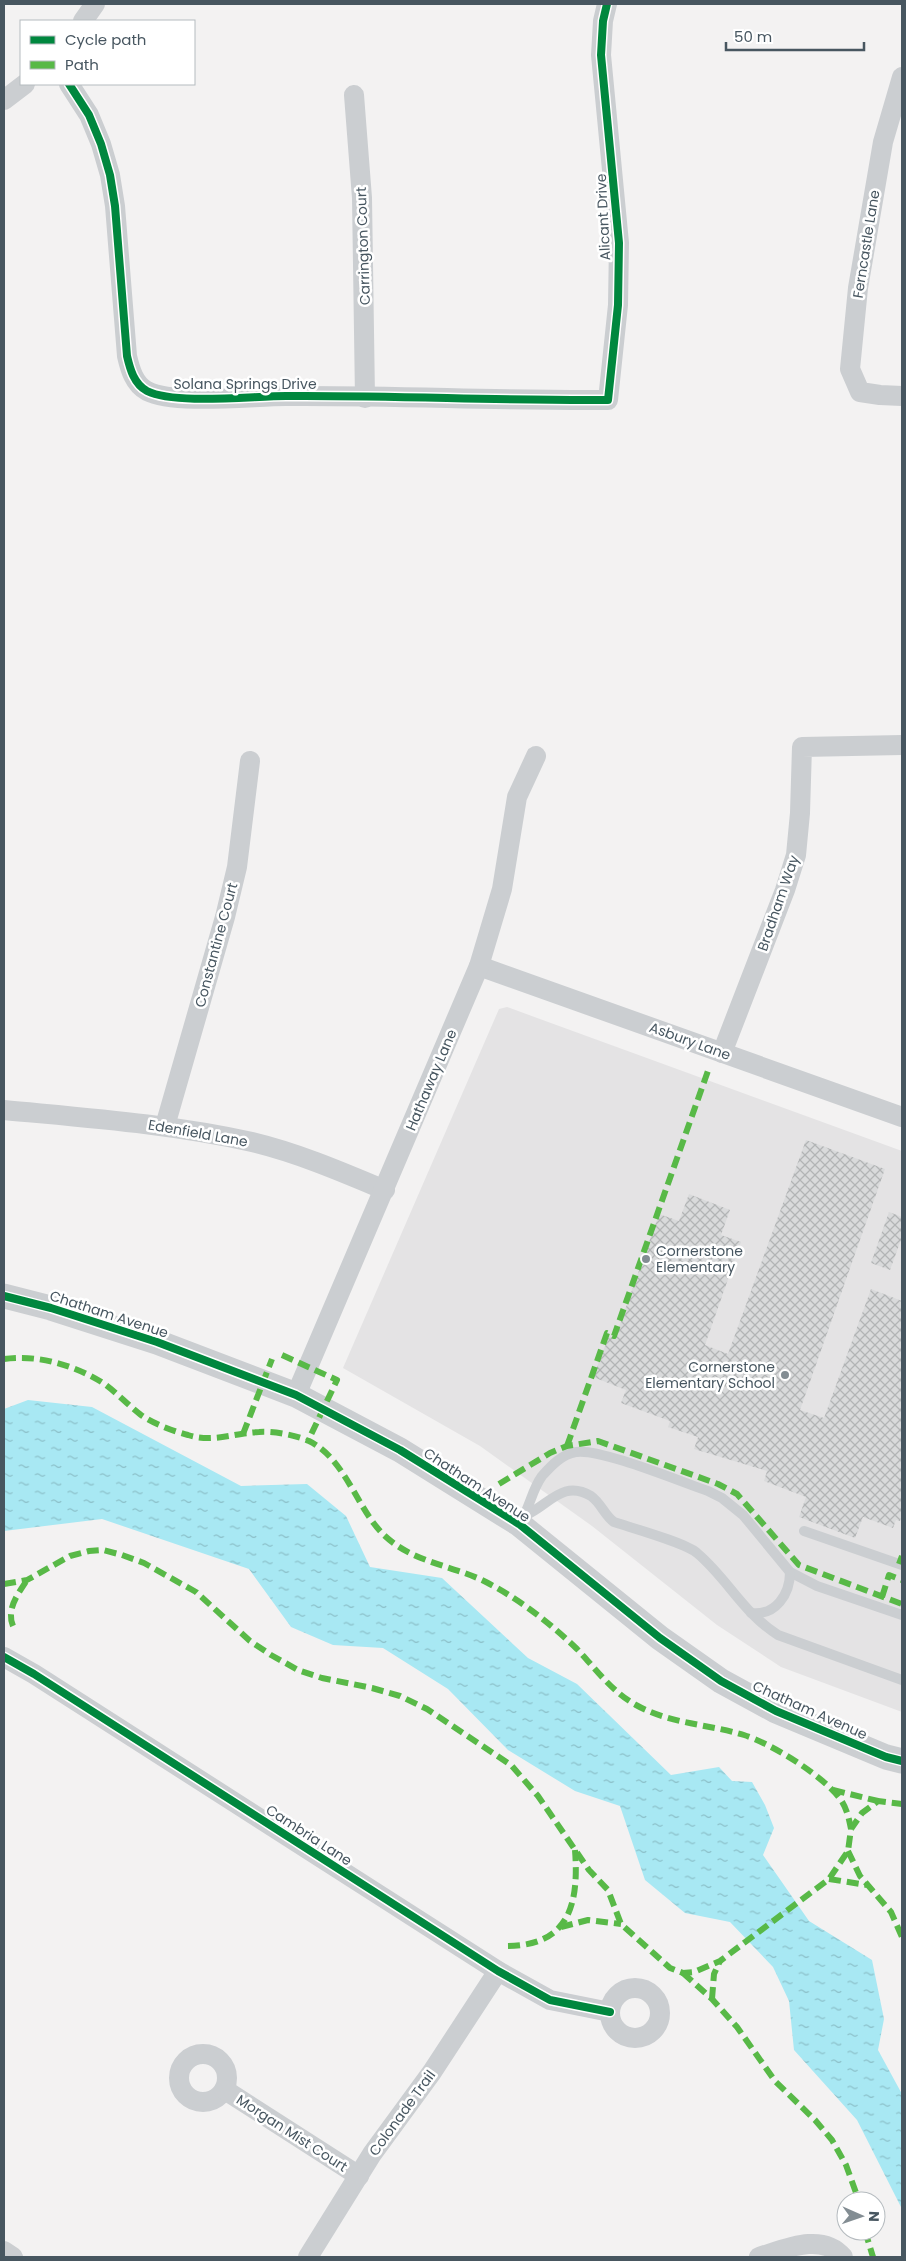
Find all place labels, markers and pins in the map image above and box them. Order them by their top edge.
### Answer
place label: Cornerstone Elementary [656,1241,743,1277]
marker: Cornerstone Elementary [640,1253,652,1265]
place label: Cornerstone Elementary School [645,1357,775,1393]
marker: Cornerstone Elementary School [779,1369,791,1381]

